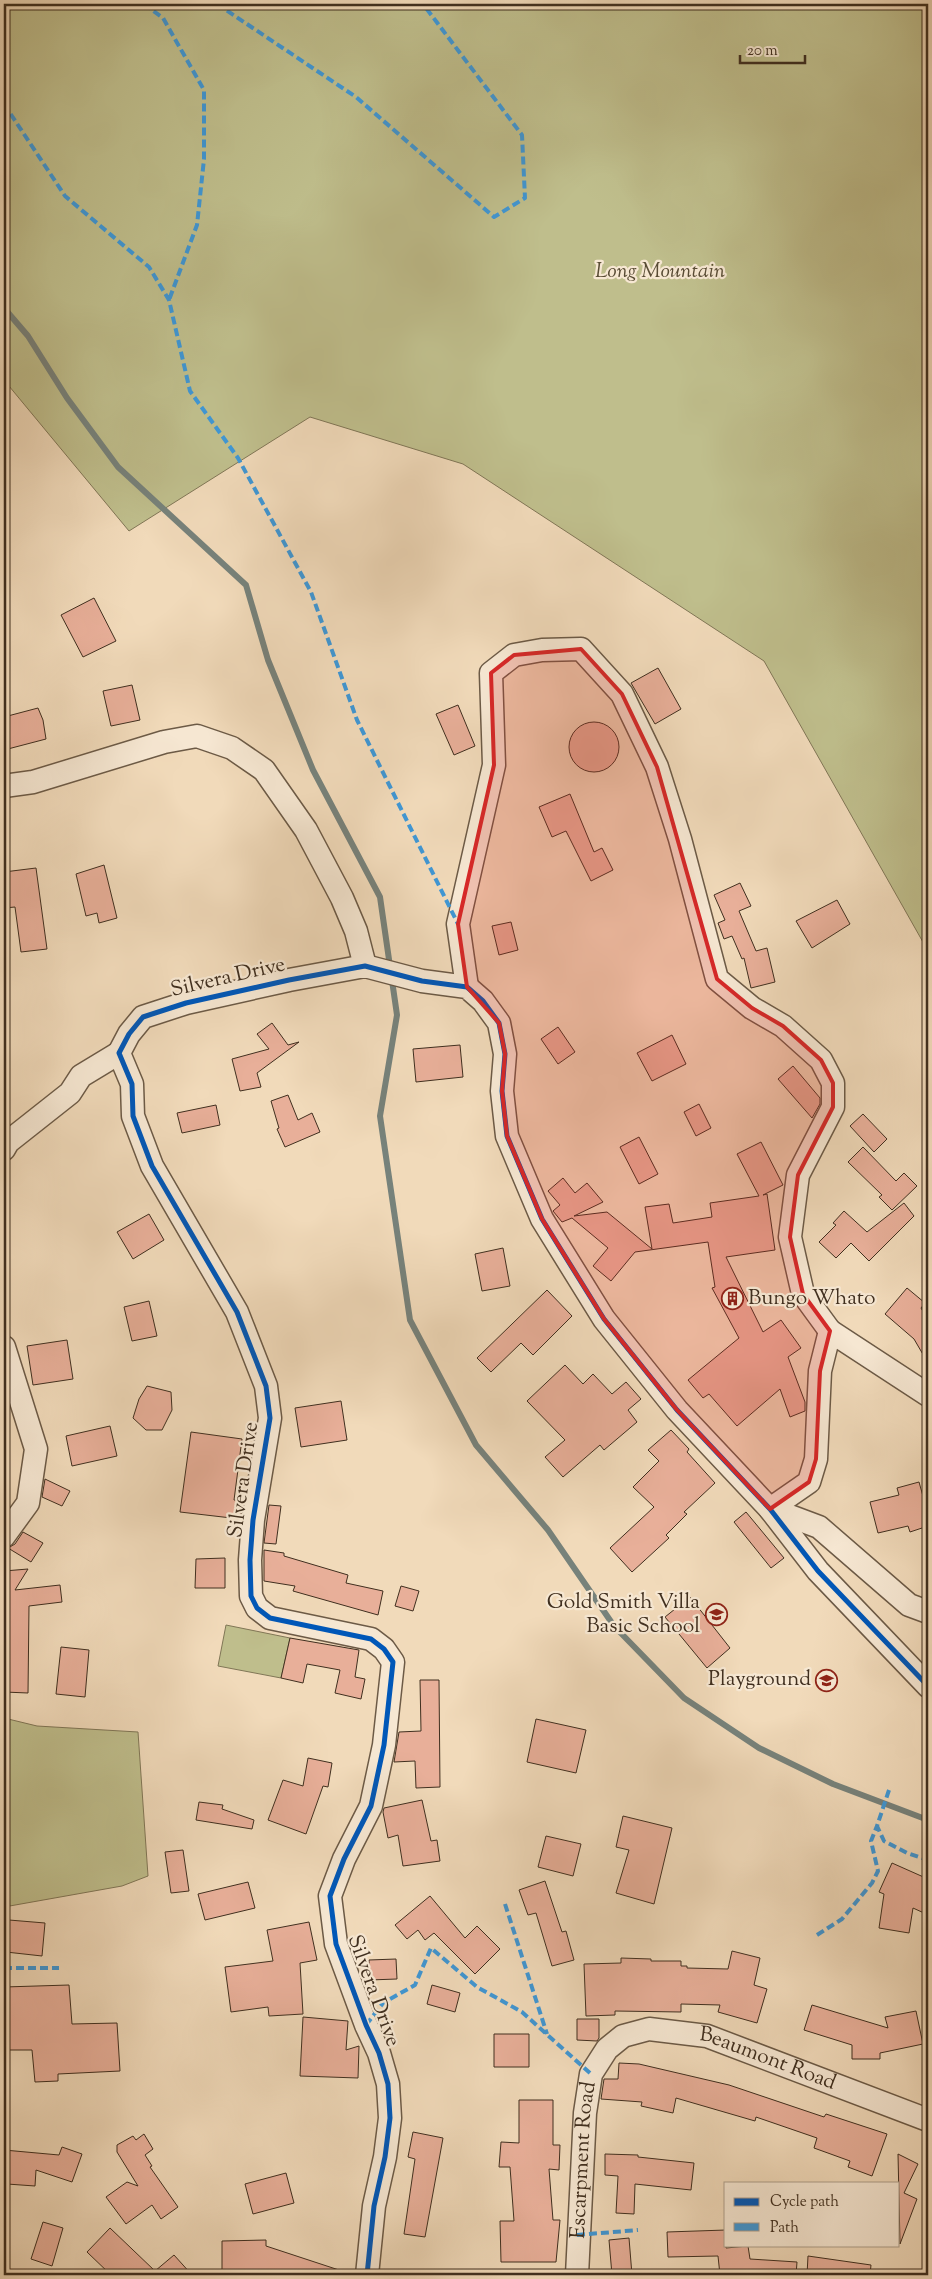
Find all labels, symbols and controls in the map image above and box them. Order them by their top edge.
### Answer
scale bar [740,32,804,64]
text: 20 m [747,41,778,62]
park label: Long Mountain [595,257,725,287]
street label: Silvera Drive [168,950,288,1006]
place label: Bungo Whato [748,1284,875,1314]
building icon: Bungo Whato [720,1287,744,1311]
street label: Silvera Drive [221,1420,267,1540]
place label: Gold Smith Villa Basic School [547,1588,700,1642]
school or university icon: Gold Smith Villa Basic School [704,1603,728,1627]
place label: Playground [708,1665,811,1695]
school or university icon: Playground [815,1668,839,1692]
street label: Silvera Drive [339,1931,407,2051]
street label: Beaumont Road [698,2020,840,2099]
street label: Escarpment Road [564,2079,605,2240]
legend [724,2182,900,2246]
text: Cycle path [770,2192,839,2213]
text: Path [770,2218,799,2239]

